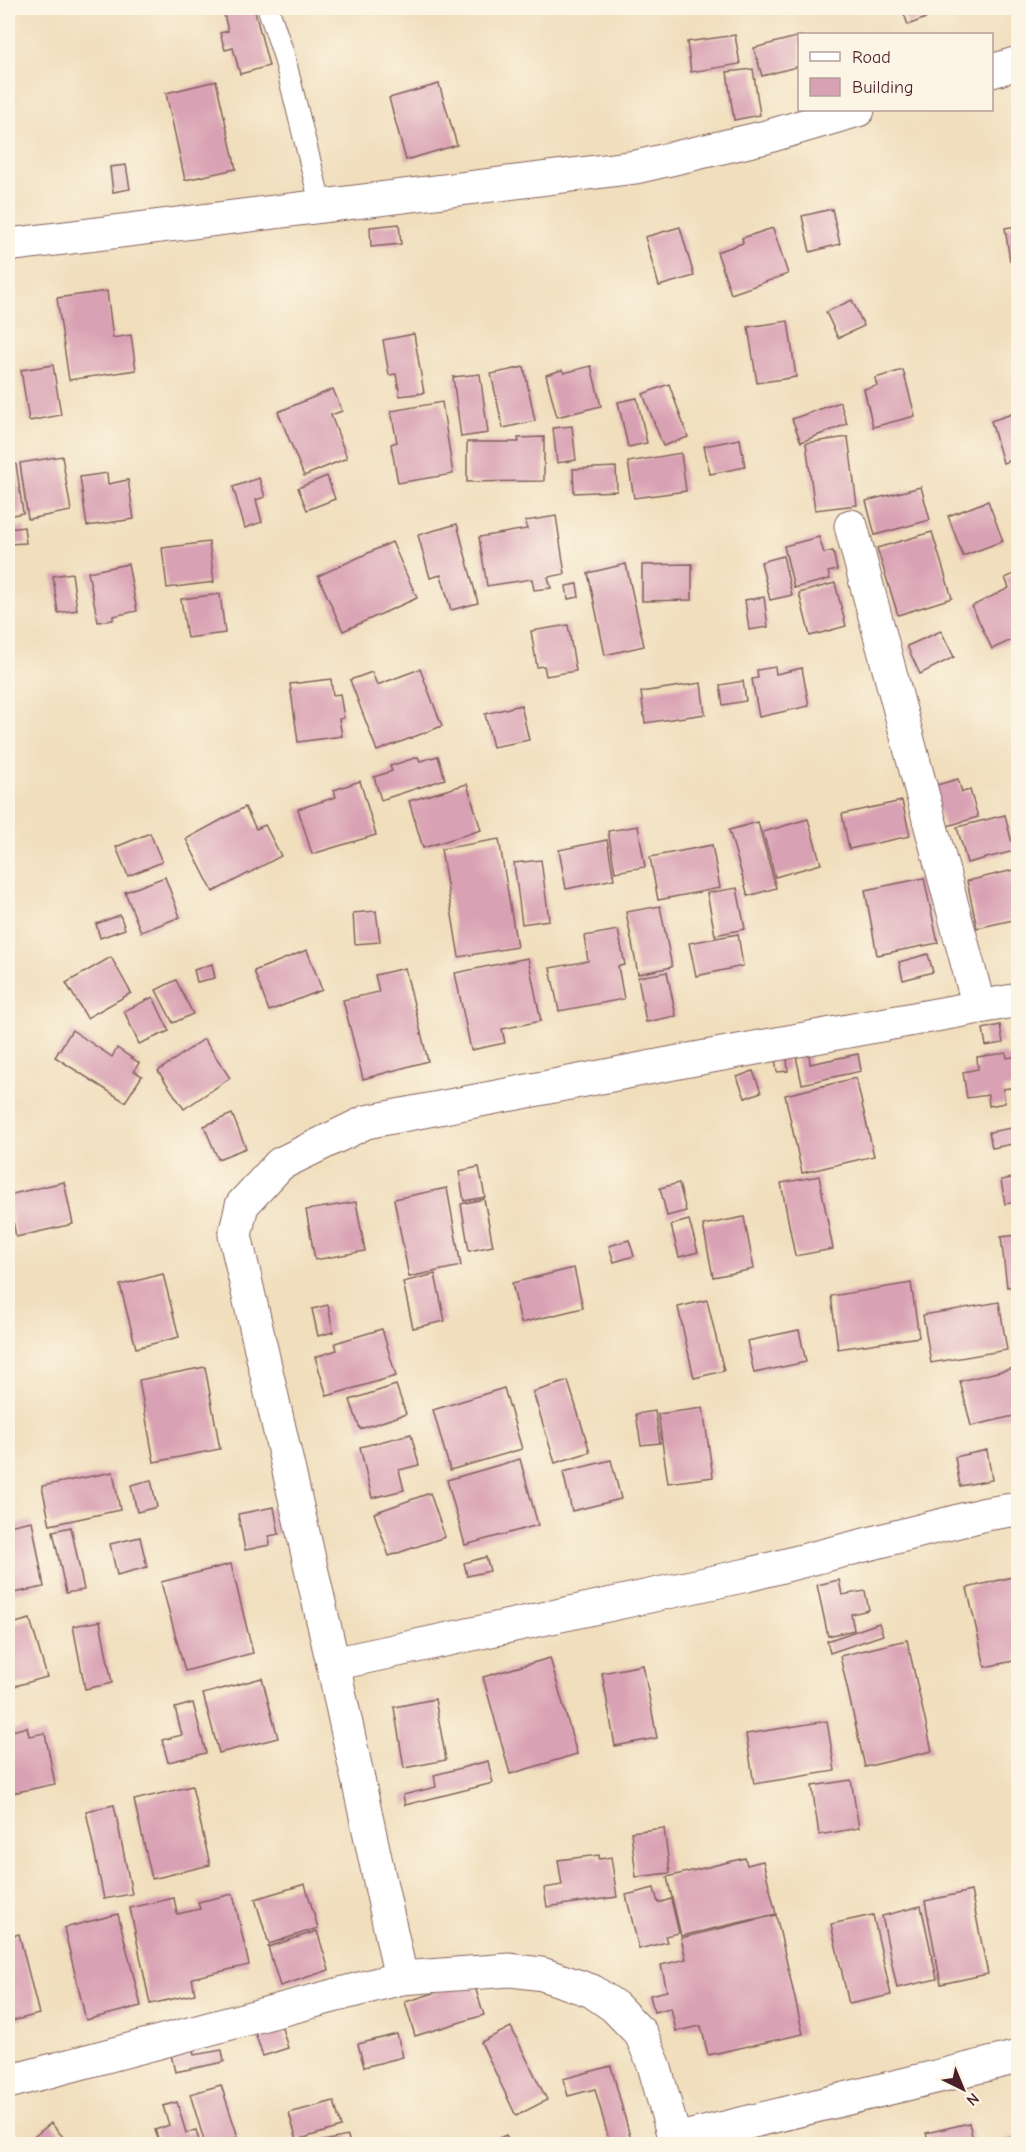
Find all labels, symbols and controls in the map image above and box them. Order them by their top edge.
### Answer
legend [798,33,993,111]
text: Road [852,47,891,68]
text: Building [852,77,914,98]
north arrow [933,2059,993,2119]
text: N [963,2089,983,2109]

